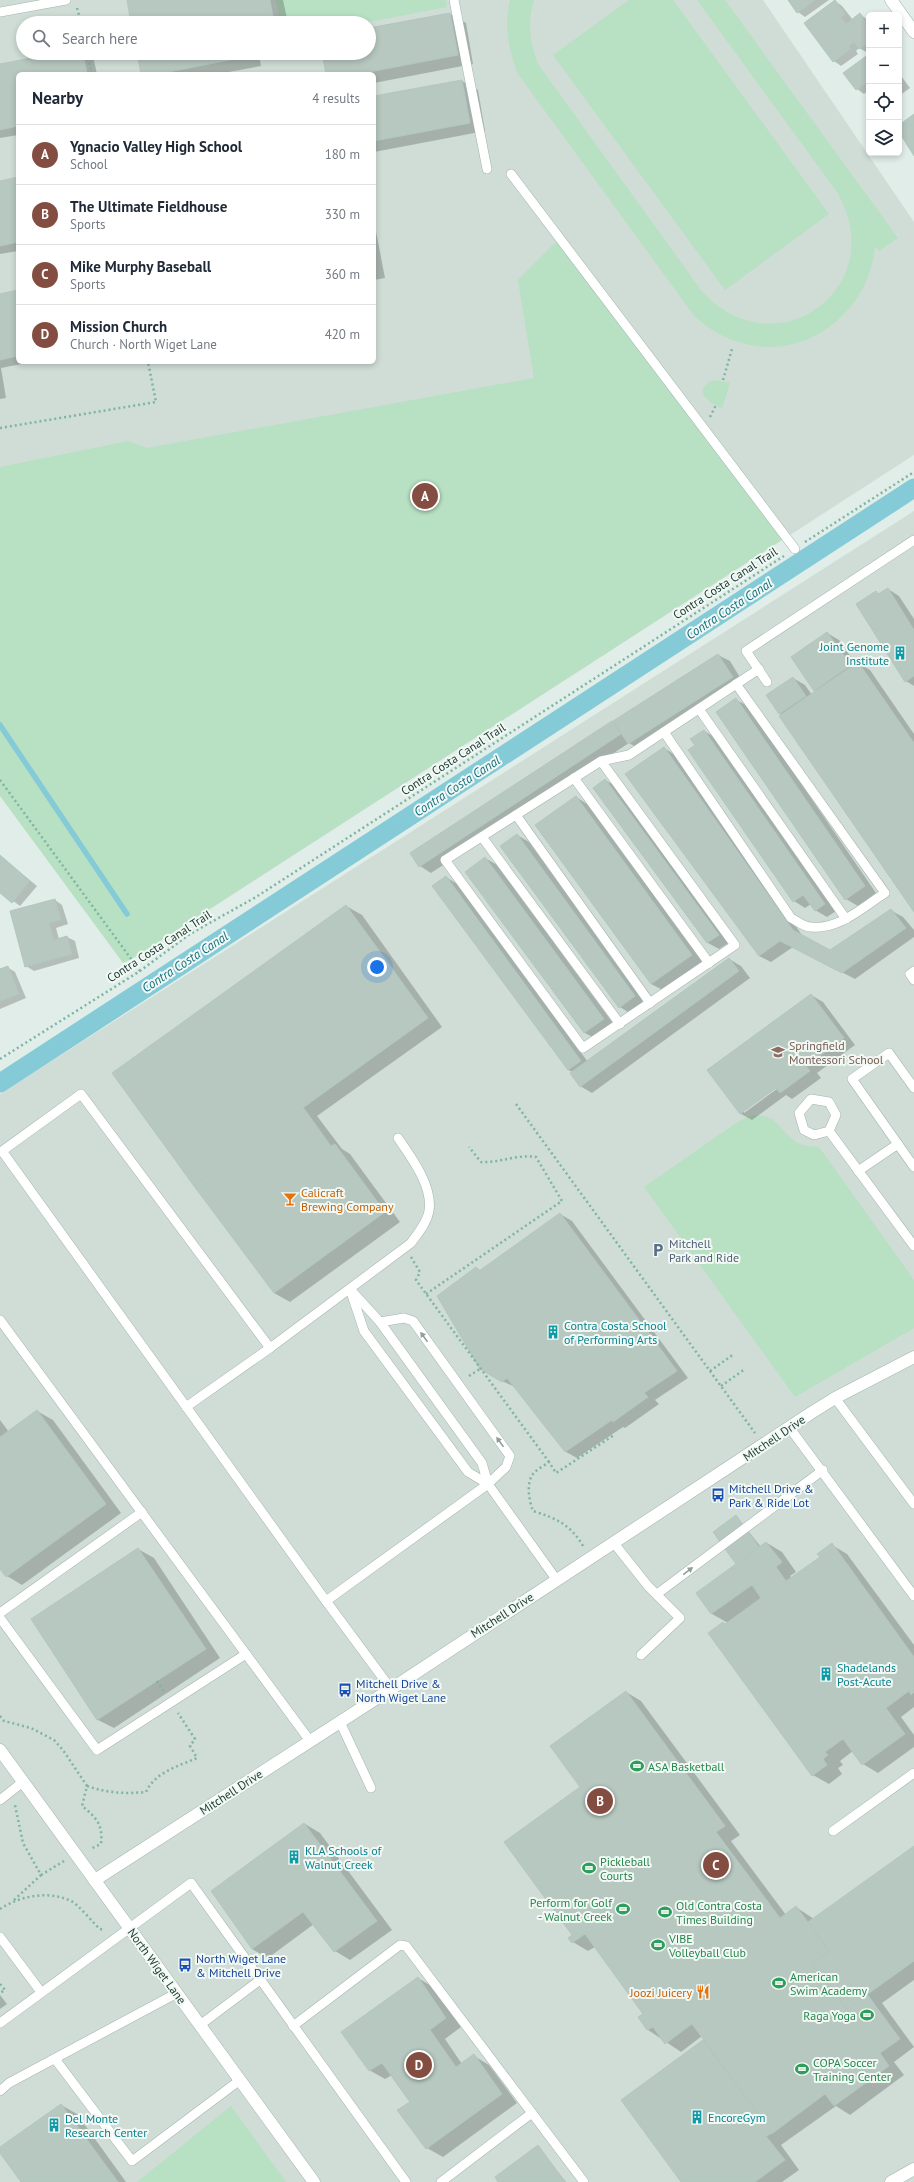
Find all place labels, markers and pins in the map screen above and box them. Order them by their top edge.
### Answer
pin: A [412,481,438,511]
place label: Joint Genome Institute [819,639,889,668]
building icon: Joint Genome Institute [892,645,908,661]
place label: Springfield Montessori School [789,1038,884,1067]
school or university icon: Springfield Montessori School [770,1044,786,1060]
place label: Calicraft Brewing Company [301,1185,394,1214]
bar icon: Calicraft Brewing Company [282,1191,298,1207]
place label: Mitchell Park and Ride [669,1236,739,1265]
parking icon: Mitchell Park and Ride [650,1242,666,1258]
place label: Contra Costa School of Performing Arts [564,1318,667,1347]
building icon: Contra Costa School of Performing Arts [545,1324,561,1340]
place label: Mitchell Drive & Park & Ride Lot [729,1481,814,1510]
bus stop icon: Mitchell Drive & Park & Ride Lot [710,1487,726,1503]
place label: Shadelands Post-Acute [837,1660,896,1689]
building icon: Shadelands Post-Acute [818,1666,834,1682]
place label: Mitchell Drive & North Wiget Lane [356,1676,446,1705]
bus stop icon: Mitchell Drive & North Wiget Lane [337,1682,353,1698]
sports icon: ASA Basketball [629,1758,645,1774]
place label: ASA Basketball [648,1759,725,1774]
pin: B [587,1786,613,1816]
place label: KLA Schools of Walnut Creek [305,1843,383,1872]
building icon: KLA Schools of Walnut Creek [286,1849,302,1865]
pin: C [703,1850,729,1880]
place label: Pickleball Courts [600,1854,651,1883]
sports icon: Pickleball Courts [581,1860,597,1876]
place label: Perform for Golf - Walnut Creek [530,1895,613,1924]
place label: Old Contra Costa Times Building [676,1898,762,1927]
sports icon: Perform for Golf - Walnut Creek [615,1901,631,1917]
sports icon: Old Contra Costa Times Building [657,1904,673,1920]
place label: VIBE Volleyball Club [668,1931,746,1960]
sports icon: VIBE Volleyball Club [650,1937,666,1953]
place label: North Wiget Lane & Mitchell Drive [196,1951,286,1980]
bus stop icon: North Wiget Lane & Mitchell Drive [177,1957,193,1973]
place label: American Swim Academy [790,1969,867,1998]
sports icon: American Swim Academy [771,1975,787,1991]
restaurant icon: Joozi Juicery [695,1984,711,2000]
place label: Joozi Juicery [629,1985,692,2000]
sports icon: Raga Yoga [859,2007,875,2023]
place label: Raga Yoga [803,2008,856,2023]
pin: D [406,2050,432,2080]
place label: COPA Soccer Training Center [813,2055,891,2084]
sports icon: COPA Soccer Training Center [794,2061,810,2077]
building icon: EncoreGym [689,2109,705,2125]
place label: EncoreGym [708,2110,765,2125]
place label: Del Monte Research Center [65,2111,147,2140]
building icon: Del Monte Research Center [46,2117,62,2133]

